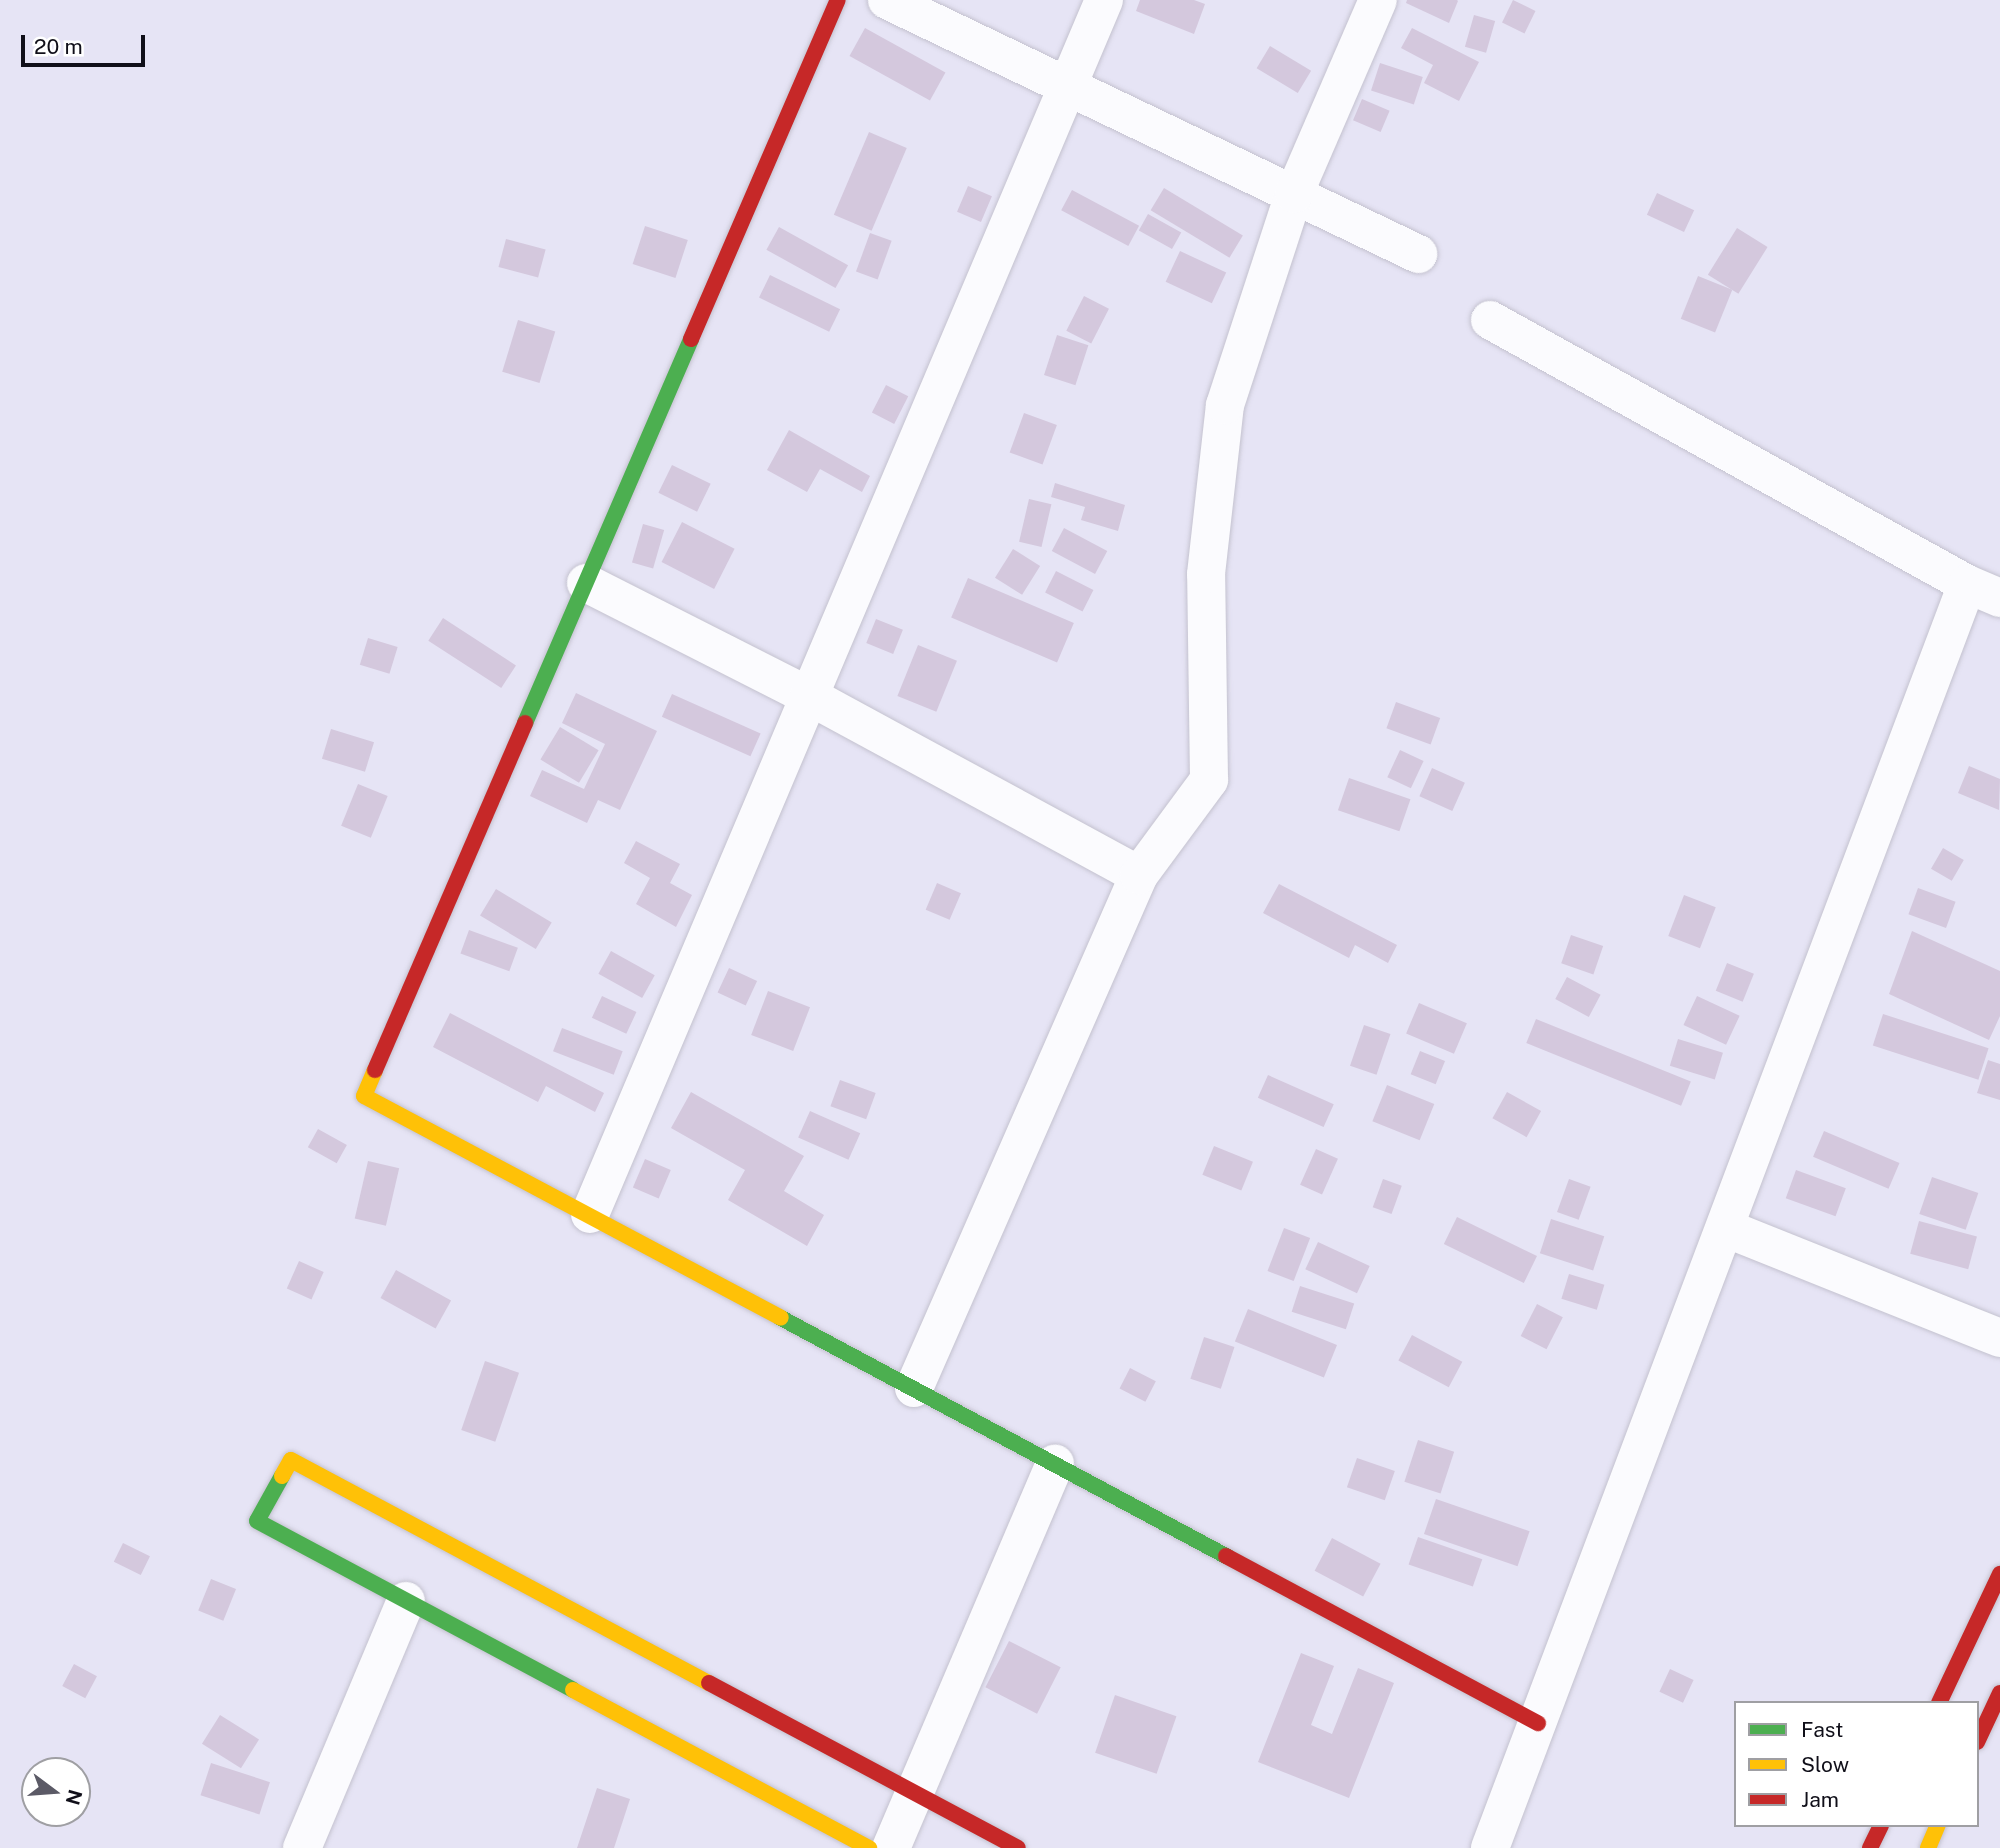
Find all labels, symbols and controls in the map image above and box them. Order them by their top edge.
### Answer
scale bar [24,21,149,65]
text: 20 m [34,34,83,59]
legend [1734,1701,1979,1827]
text: Fast [1801,1717,1843,1742]
text: Slow [1801,1752,1849,1777]
north arrow [21,1757,91,1827]
text: N [62,1787,87,1807]
text: Jam [1801,1787,1839,1812]

